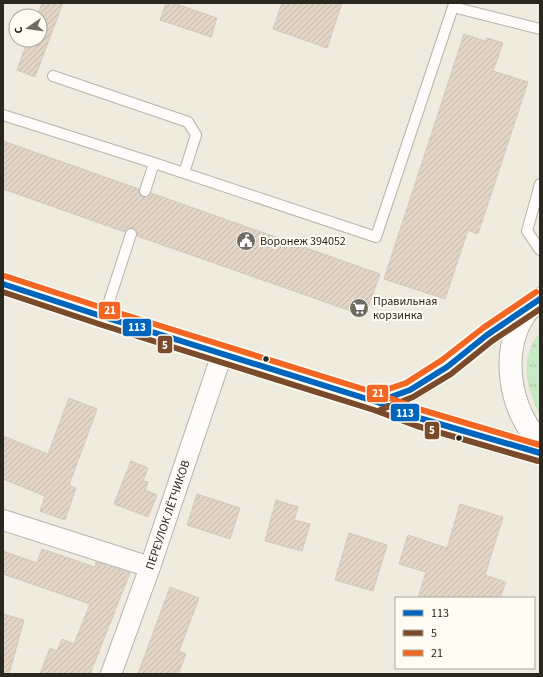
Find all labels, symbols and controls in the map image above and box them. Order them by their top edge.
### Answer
north arrow [8,8,48,48]
text: С [11,25,27,35]
public building icon: Воронеж 394052 [235,230,257,252]
place label: Воронеж 394052 [260,233,346,250]
place label: Правильная корзинка [373,293,437,324]
supermarket icon: Правильная корзинка [348,297,370,319]
line badge: 21 [98,301,121,320]
text: 21 [104,303,116,318]
line badge: 113 [122,318,152,337]
text: 113 [128,320,146,335]
line badge: 5 [157,335,173,354]
text: 5 [162,338,168,353]
unlabelled marker [261,354,271,364]
line badge: 21 [366,384,389,403]
text: 21 [372,386,384,401]
line badge: 113 [390,403,420,422]
text: 113 [396,406,414,421]
line badge: 5 [424,421,440,440]
text: 5 [429,423,435,438]
unlabelled marker [454,433,464,443]
street label: ПЕРЕУЛОК ЛЁТЧИКОВ [142,458,195,572]
legend [395,597,535,669]
text: 113 [431,605,449,622]
text: 5 [431,625,437,642]
text: 21 [431,645,443,662]

